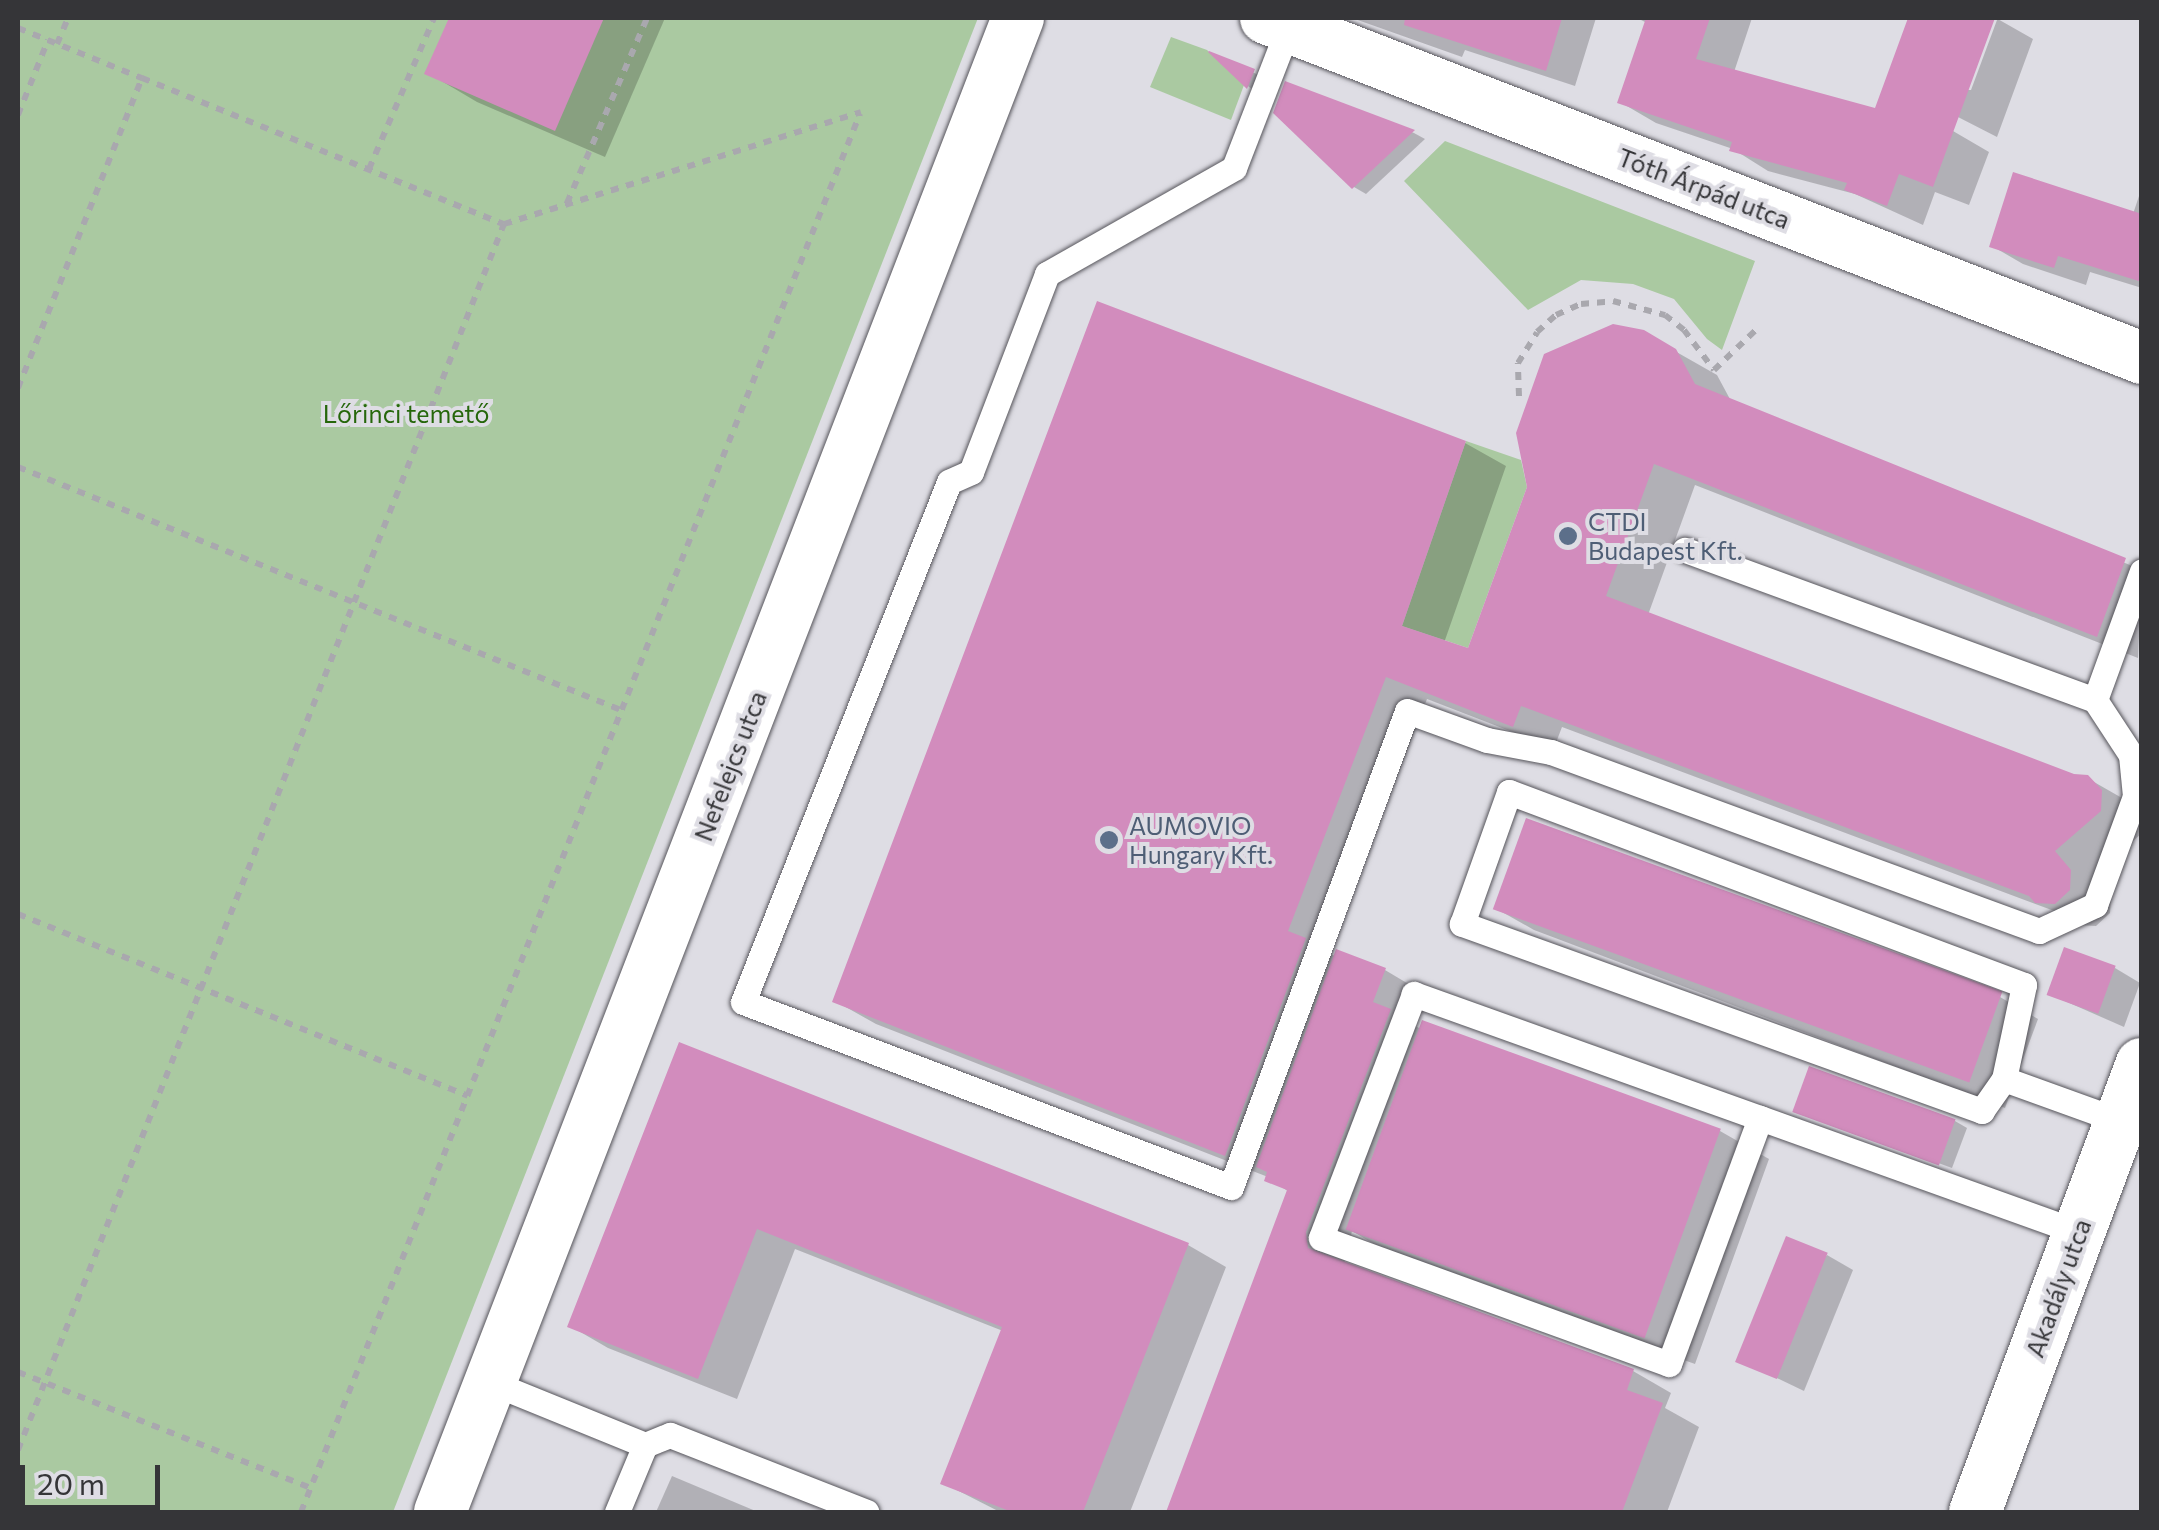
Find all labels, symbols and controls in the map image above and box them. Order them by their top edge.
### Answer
street label: Tóth Árpád utca [1614,141,1794,235]
park label: Lőrinci temető [323,398,489,428]
place label: CTDI Budapest Kft. [1588,507,1743,566]
marker: CTDI Budapest Kft. [1557,525,1579,547]
street label: Nefelejcs utca [688,687,772,845]
place label: AUMOVIO Hungary Kft. [1129,811,1273,870]
marker: AUMOVIO Hungary Kft. [1098,829,1120,851]
street label: Akadály utca [2019,1215,2097,1361]
scale bar [25,1445,165,1507]
text: 20 m [37,1464,105,1501]

